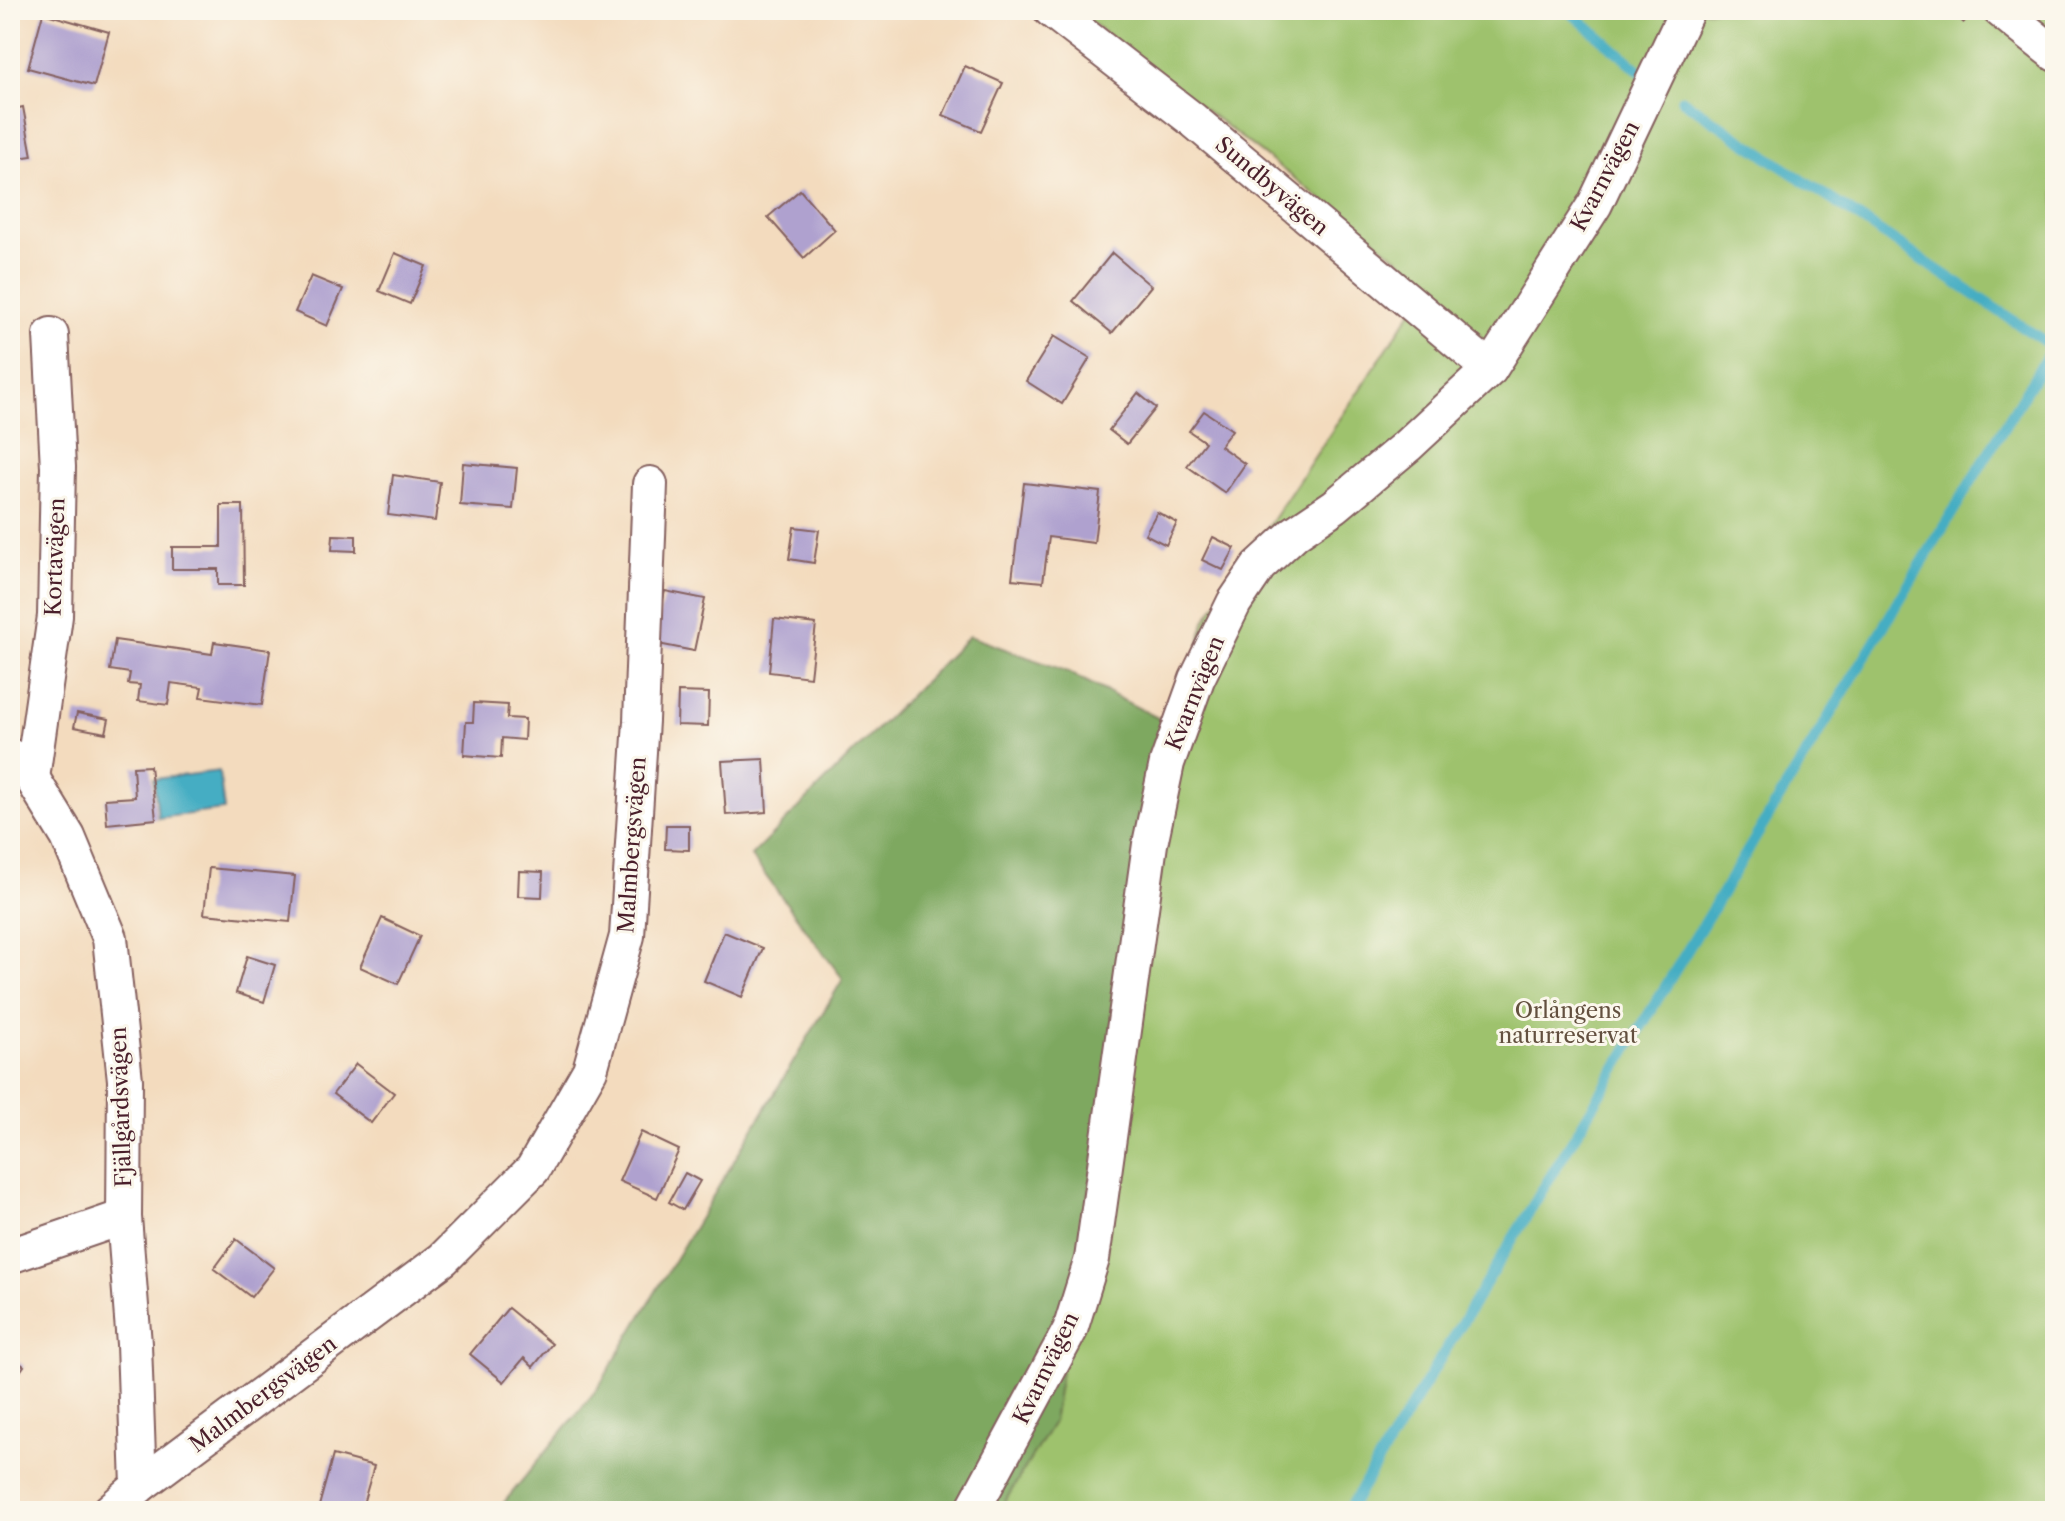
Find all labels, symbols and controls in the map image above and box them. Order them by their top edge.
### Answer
street label: Kvarnvägen [1565,116,1645,236]
street label: Sundbyvägen [1210,131,1334,241]
street label: Kortavägen [39,497,71,617]
street label: Kvarnvägen [1160,632,1230,754]
street label: Malmbergsvägen [612,756,652,934]
park label: Orlångens naturreservat [1498,997,1638,1049]
street label: Fjällgårdsvägen [105,1026,137,1188]
street label: Kvarnvägen [1007,1308,1085,1428]
street label: Malmbergsvägen [184,1330,342,1458]

